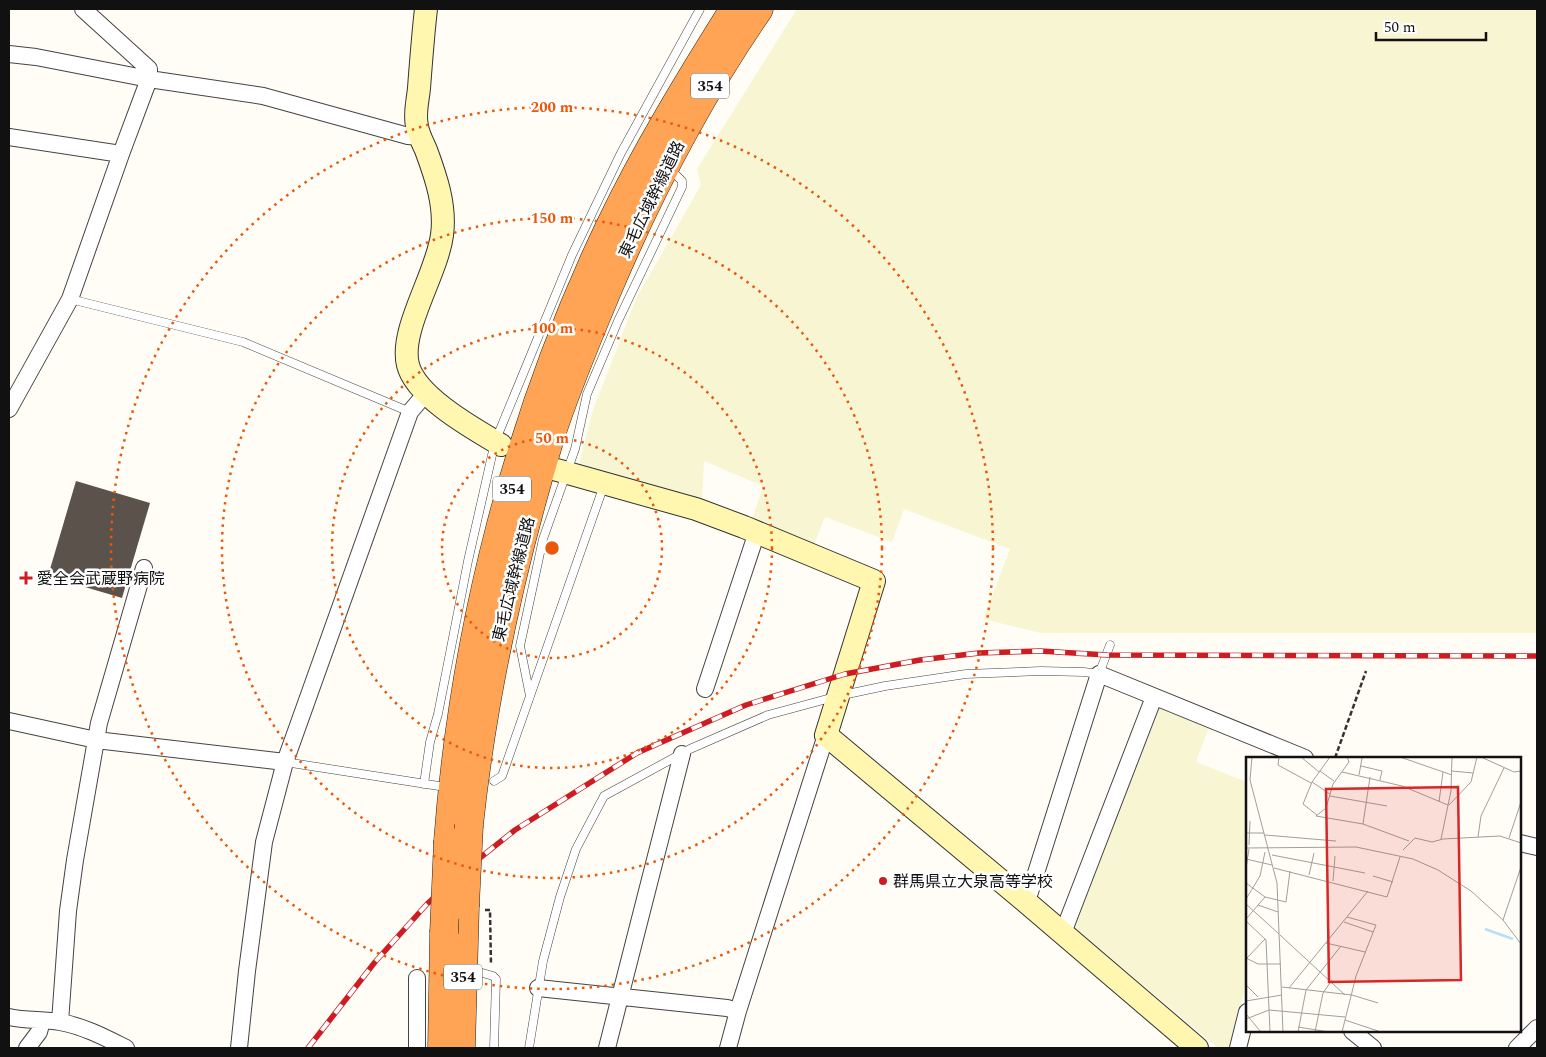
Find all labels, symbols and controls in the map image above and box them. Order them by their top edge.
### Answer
scale bar [1376,10,1486,42]
text: 50 m [1384,16,1416,39]
road number: 354 [691,74,729,98]
text: 200 m [531,96,574,119]
street label: 東毛広域幹線道路 [613,137,691,262]
text: 150 m [531,207,574,230]
text: 100 m [531,317,574,340]
text: 50 m [535,427,570,450]
road number: 354 [493,476,531,502]
street label: 東毛広域幹線道路 [487,514,541,644]
centre of rings [543,539,561,557]
place label: 愛全会武蔵野病院 [37,567,165,591]
marker: 愛全会武蔵野病院 [19,571,33,585]
inset map [1246,757,1521,1032]
place label: 群馬県立大泉高等学校 [893,870,1053,894]
marker: 群馬県立大泉高等学校 [877,875,889,887]
road number: 354 [444,964,482,990]

